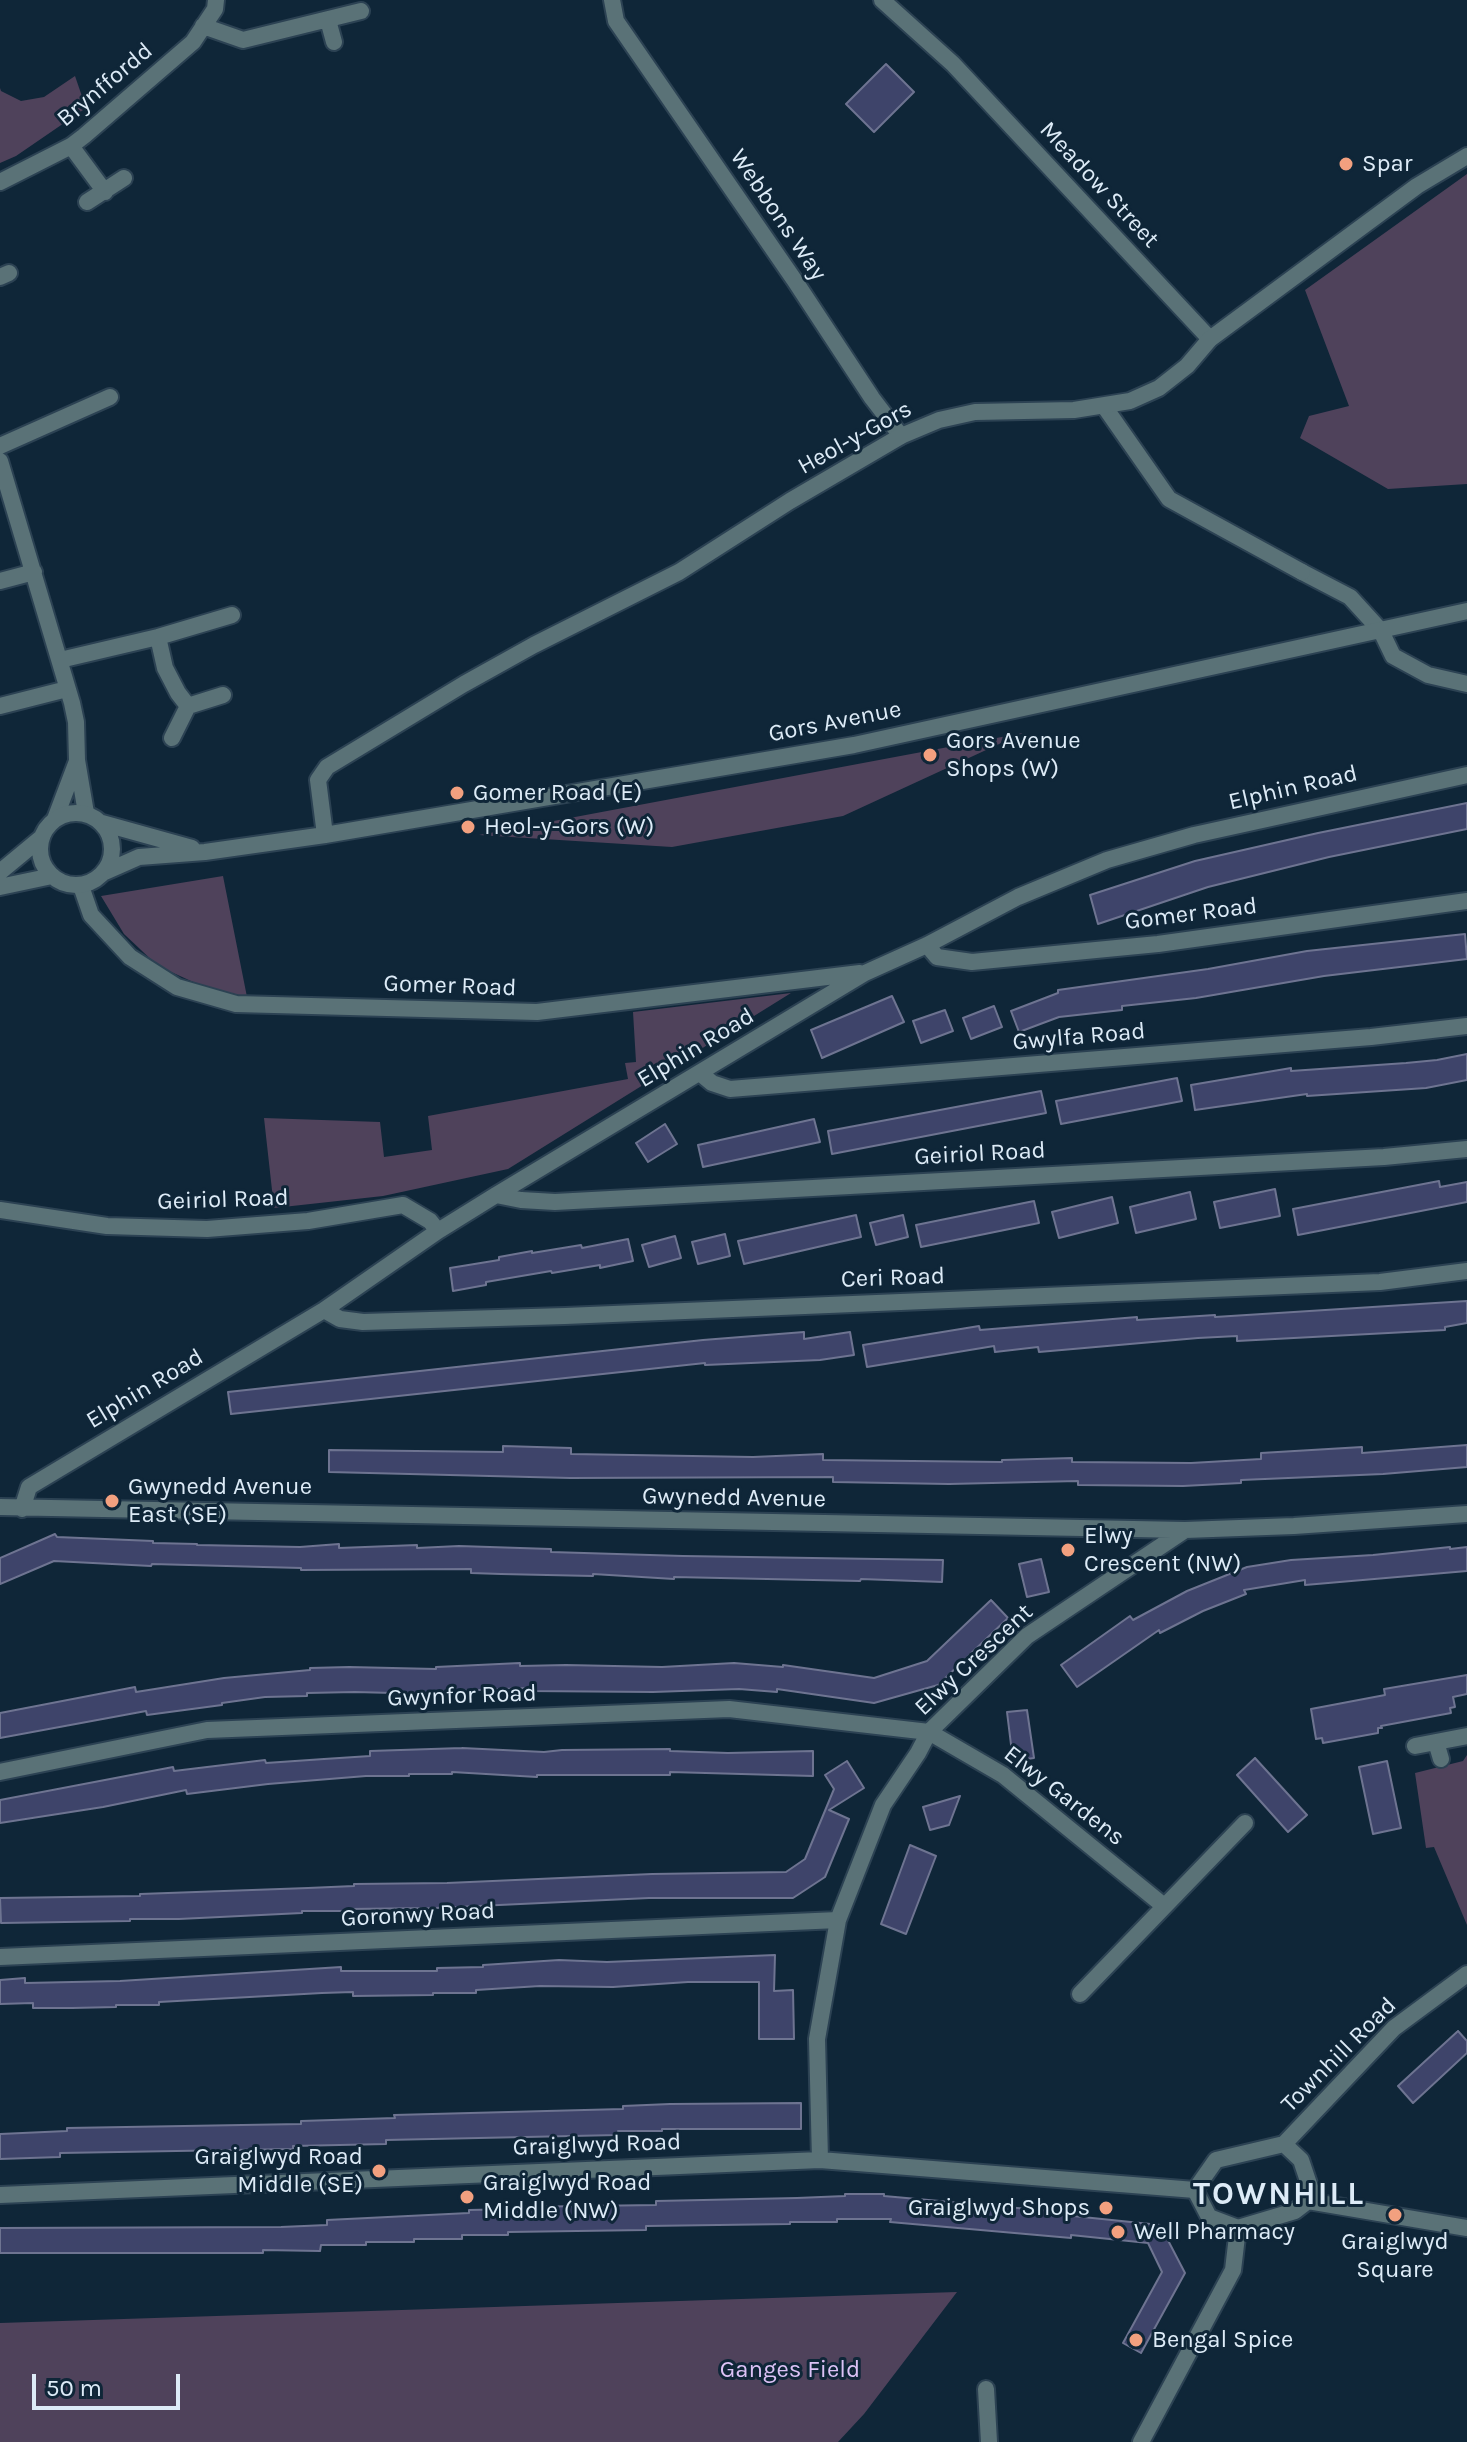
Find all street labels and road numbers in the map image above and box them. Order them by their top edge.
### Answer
street label: Brynffordd [51,37,159,133]
street label: Meadow Street [1033,116,1165,254]
street label: Webbons Way [723,144,833,286]
street label: Heol-y-Gors [793,395,917,481]
street label: Gors Avenue [766,695,904,749]
street label: Elphin Road [1226,759,1360,817]
street label: Gomer Road [1123,892,1259,936]
street label: Gomer Road [383,969,517,1003]
street label: Elphin Road [632,1002,760,1094]
street label: Gwylfa Road [1011,1017,1147,1057]
street label: Geiriol Road [914,1136,1046,1172]
street label: Geiriol Road [157,1183,289,1217]
street label: Ceri Road [841,1262,945,1294]
street label: Elphin Road [81,1343,209,1435]
street label: Gwynedd Avenue [642,1482,826,1514]
street label: Elwy Crescent [909,1598,1039,1722]
street label: Gwynfor Road [387,1679,537,1713]
street label: Elwy Gardens [998,1740,1130,1852]
street label: Goronwy Road [340,1897,496,1933]
street label: Townhill Road [1275,1991,1403,2119]
street label: Graiglwyd Road [512,2128,682,2162]

